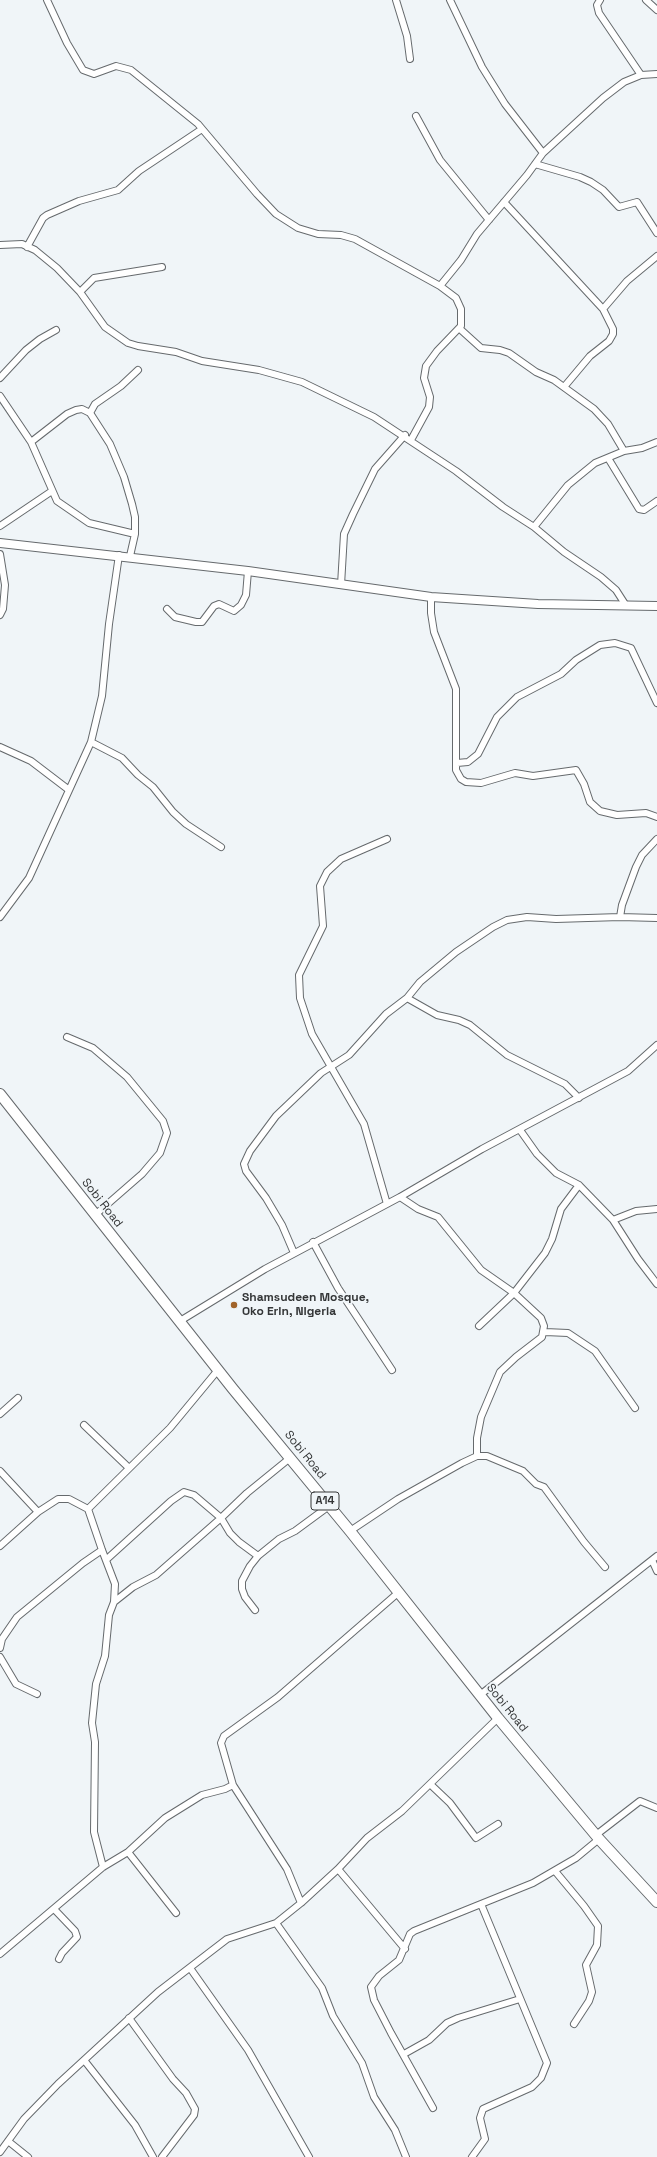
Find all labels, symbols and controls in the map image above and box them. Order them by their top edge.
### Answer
street label: Sobi Road [78,1176,126,1230]
place label: Shamsudeen Mosque, Oko Erin, Nigeria [242,1291,369,1319]
marker: Shamsudeen Mosque, Oko Erin, Nigeria [229,1300,239,1310]
street label: Sobi Road [281,1428,329,1482]
road number: A14 [311,1492,339,1510]
street label: Sobi Road [483,1681,531,1735]

